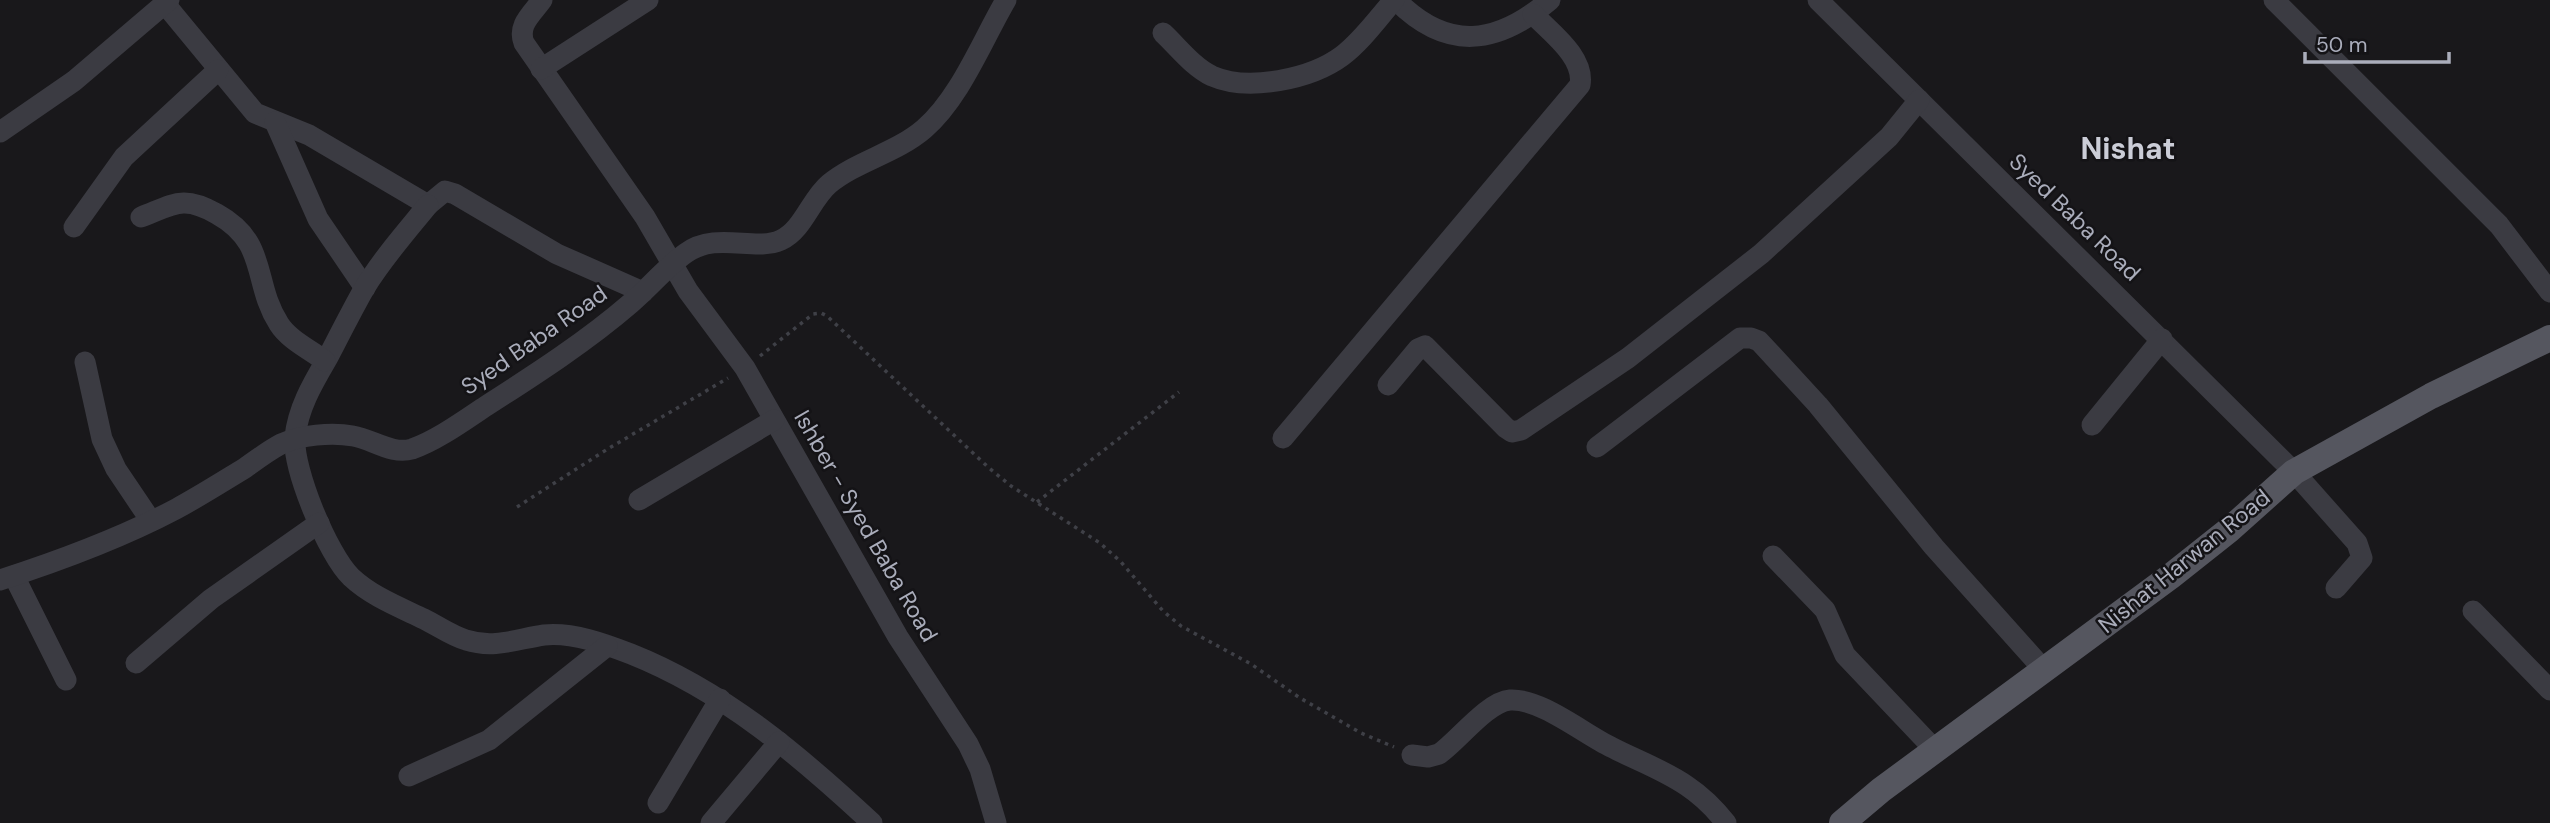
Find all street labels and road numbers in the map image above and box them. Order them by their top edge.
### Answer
street label: Syed Baba Road [2003,147,2147,287]
street label: Syed Baba Road [455,278,613,402]
street label: Ishber - Syed Baba Road [787,405,945,647]
street label: Nishat Harwan Road [2092,482,2276,640]

